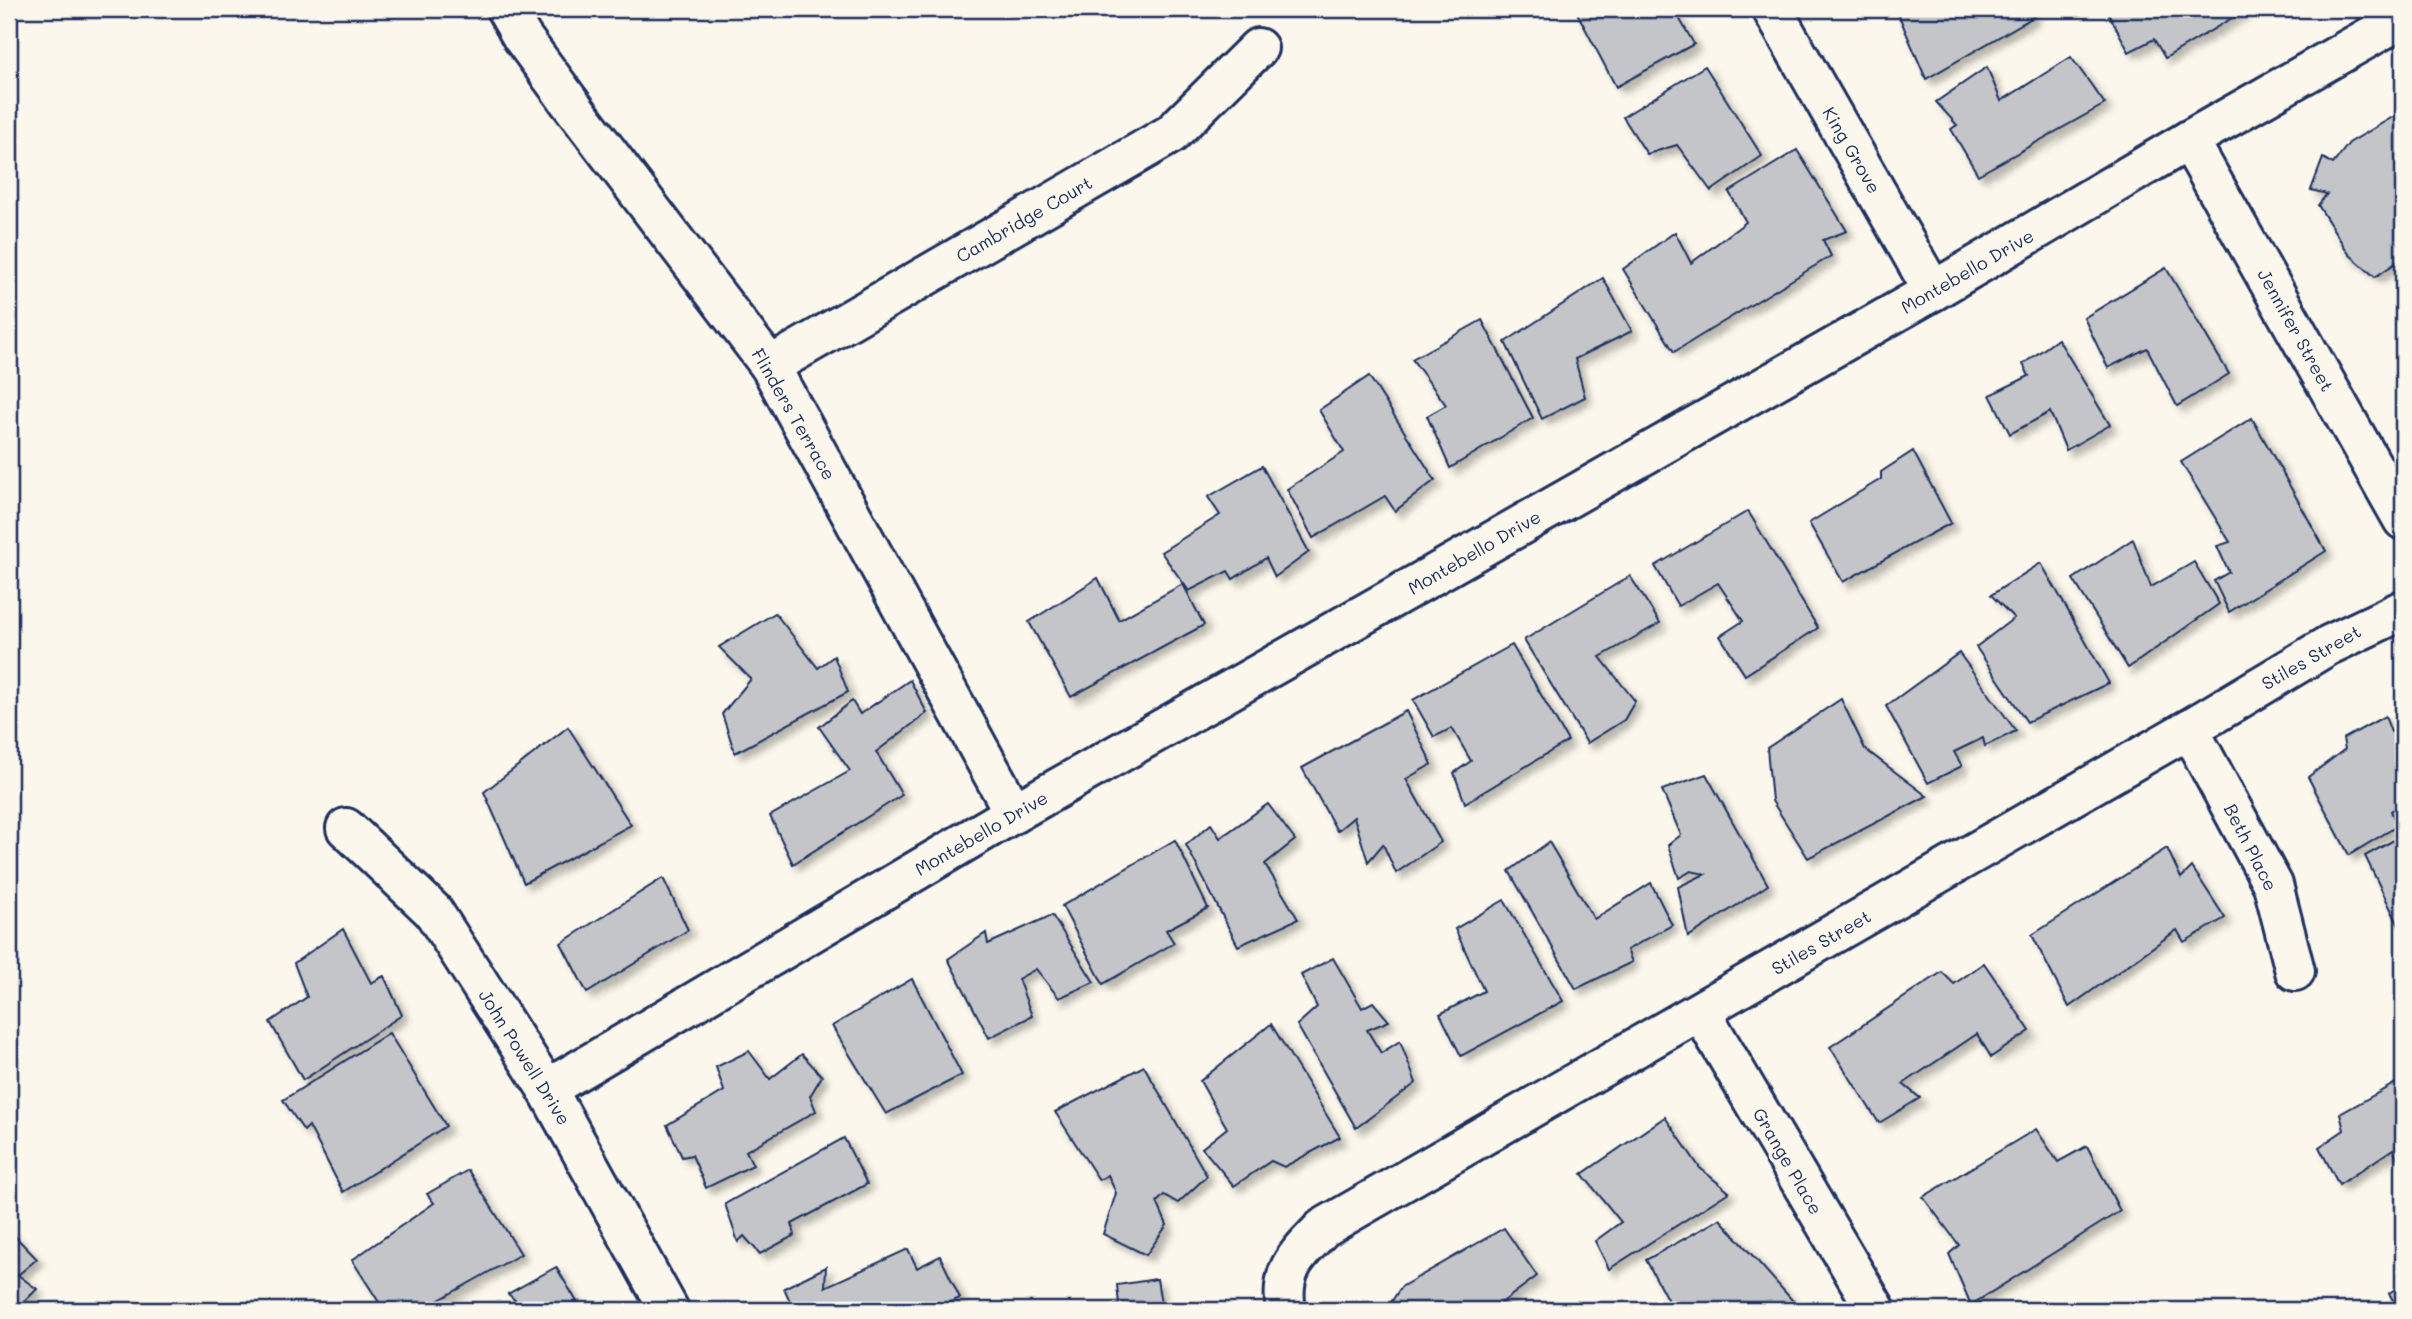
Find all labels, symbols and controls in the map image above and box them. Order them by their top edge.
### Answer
street label: King Grove [1818,102,1886,198]
street label: Cambridge Court [952,170,1096,268]
street label: Montebello Drive [1896,223,2038,319]
street label: Jennifer Street [2252,264,2340,396]
street label: Flinders Terrace [747,344,841,484]
street label: Montebello Drive [1403,504,1545,600]
street label: Stiles Street [2257,619,2365,695]
street label: Montebello Drive [910,785,1052,881]
street label: Beth Place [2219,799,2283,895]
street label: Stiles Street [1767,904,1875,980]
street label: John Powell Drive [474,985,576,1129]
street label: Grange Place [1748,1103,1828,1219]

